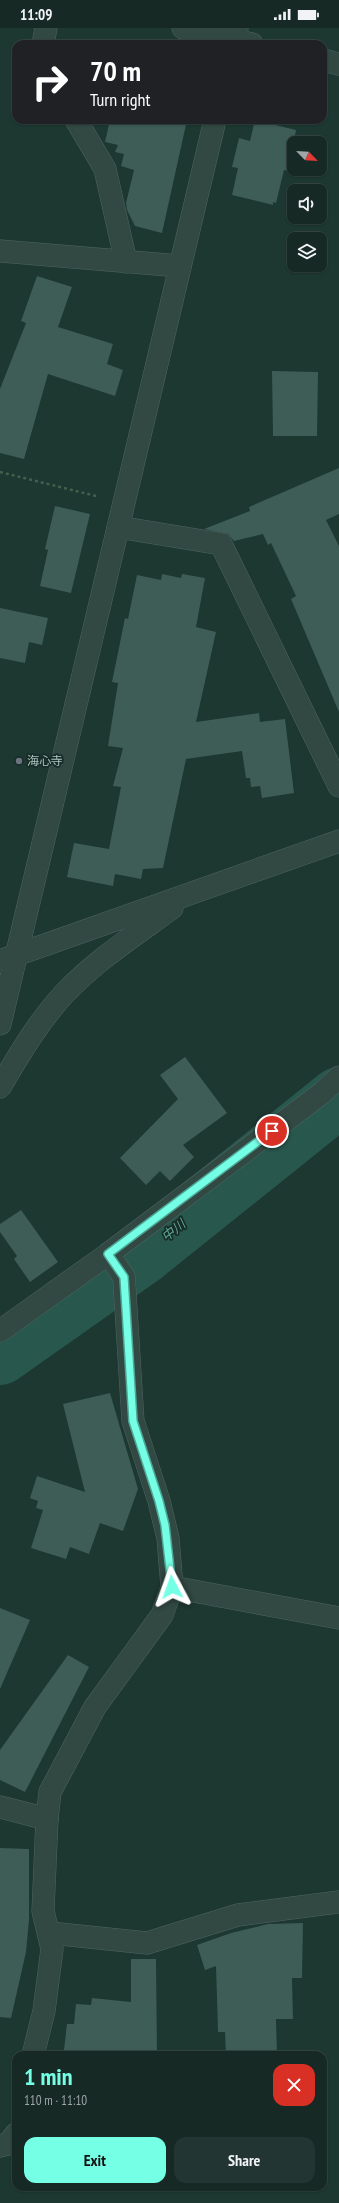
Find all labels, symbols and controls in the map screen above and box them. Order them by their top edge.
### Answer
text: 11:09 [20,5,52,24]
text: 70 m [90,52,141,89]
icon: right [24,56,76,108]
text: Turn right [90,88,150,111]
north arrow [287,136,327,176]
map controls [287,136,327,272]
button: sound [287,184,327,224]
button: layers [287,232,327,272]
place label: 海心寺 [27,753,63,768]
marker: 海心寺 [14,756,24,766]
pin [255,1114,289,1148]
icon: arrive [261,1120,283,1142]
water label: 中川 [158,1214,190,1245]
position arrow [151,1566,193,1608]
text: 1 min [24,2061,72,2092]
button: close [273,2064,315,2106]
text: 110 m · 11:10 [24,2092,87,2109]
button: Exit [24,2137,166,2183]
button: Share [174,2137,315,2183]

